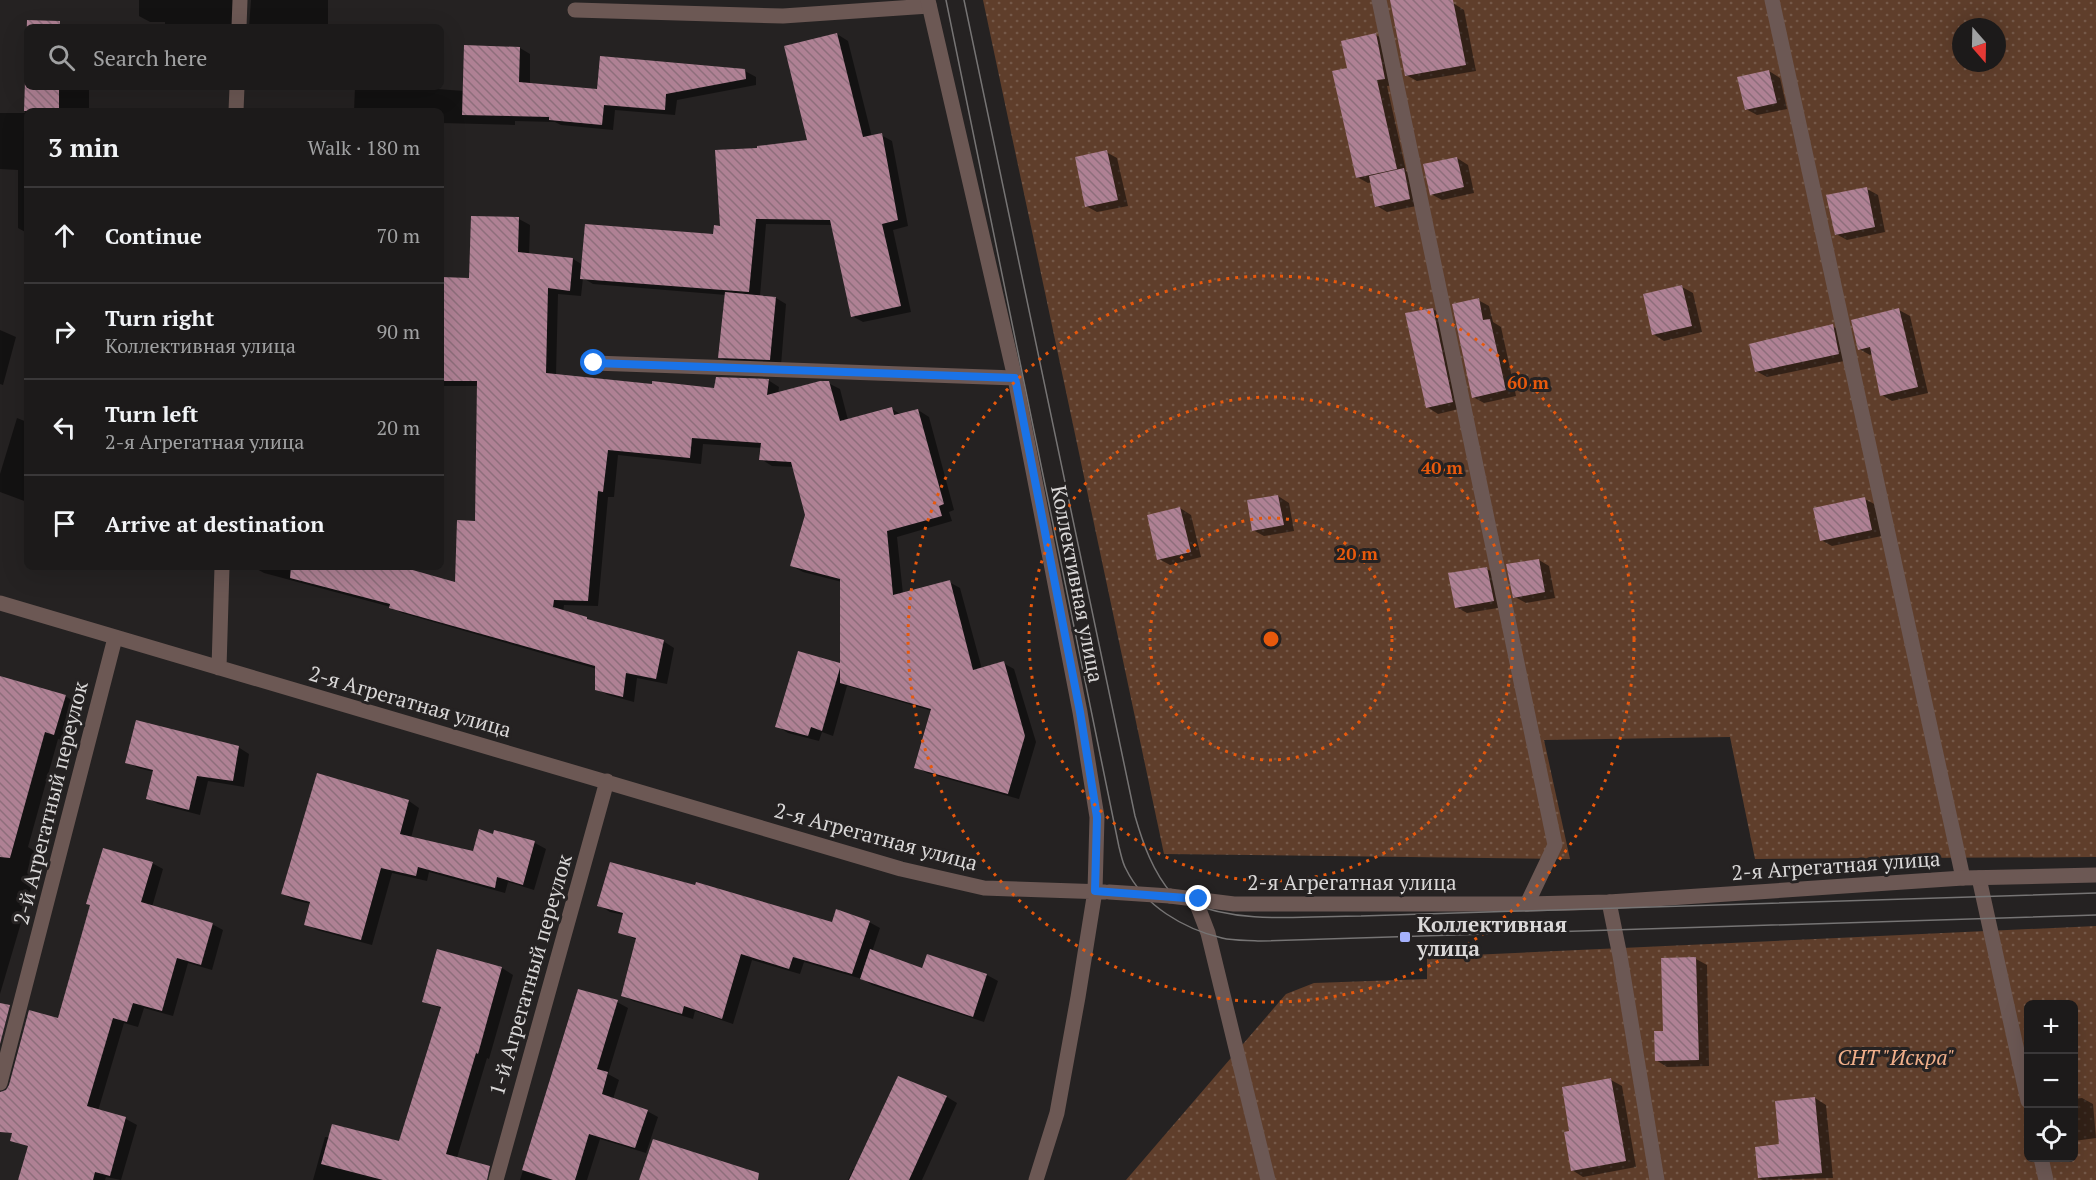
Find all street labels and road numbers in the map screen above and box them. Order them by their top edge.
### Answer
street label: Коллективная улица [1045,483,1111,685]
street label: 2-я Агрегатная улица [306,659,515,743]
street label: 2-й Агрегатный переулок [6,677,94,927]
street label: 2-я Агрегатная улица [771,795,981,877]
street label: 2-я Агрегатная улица [1730,844,1942,886]
street label: 1-й Агрегатный переулок [482,850,578,1099]
street label: 2-я Агрегатная улица [1247,868,1457,896]

